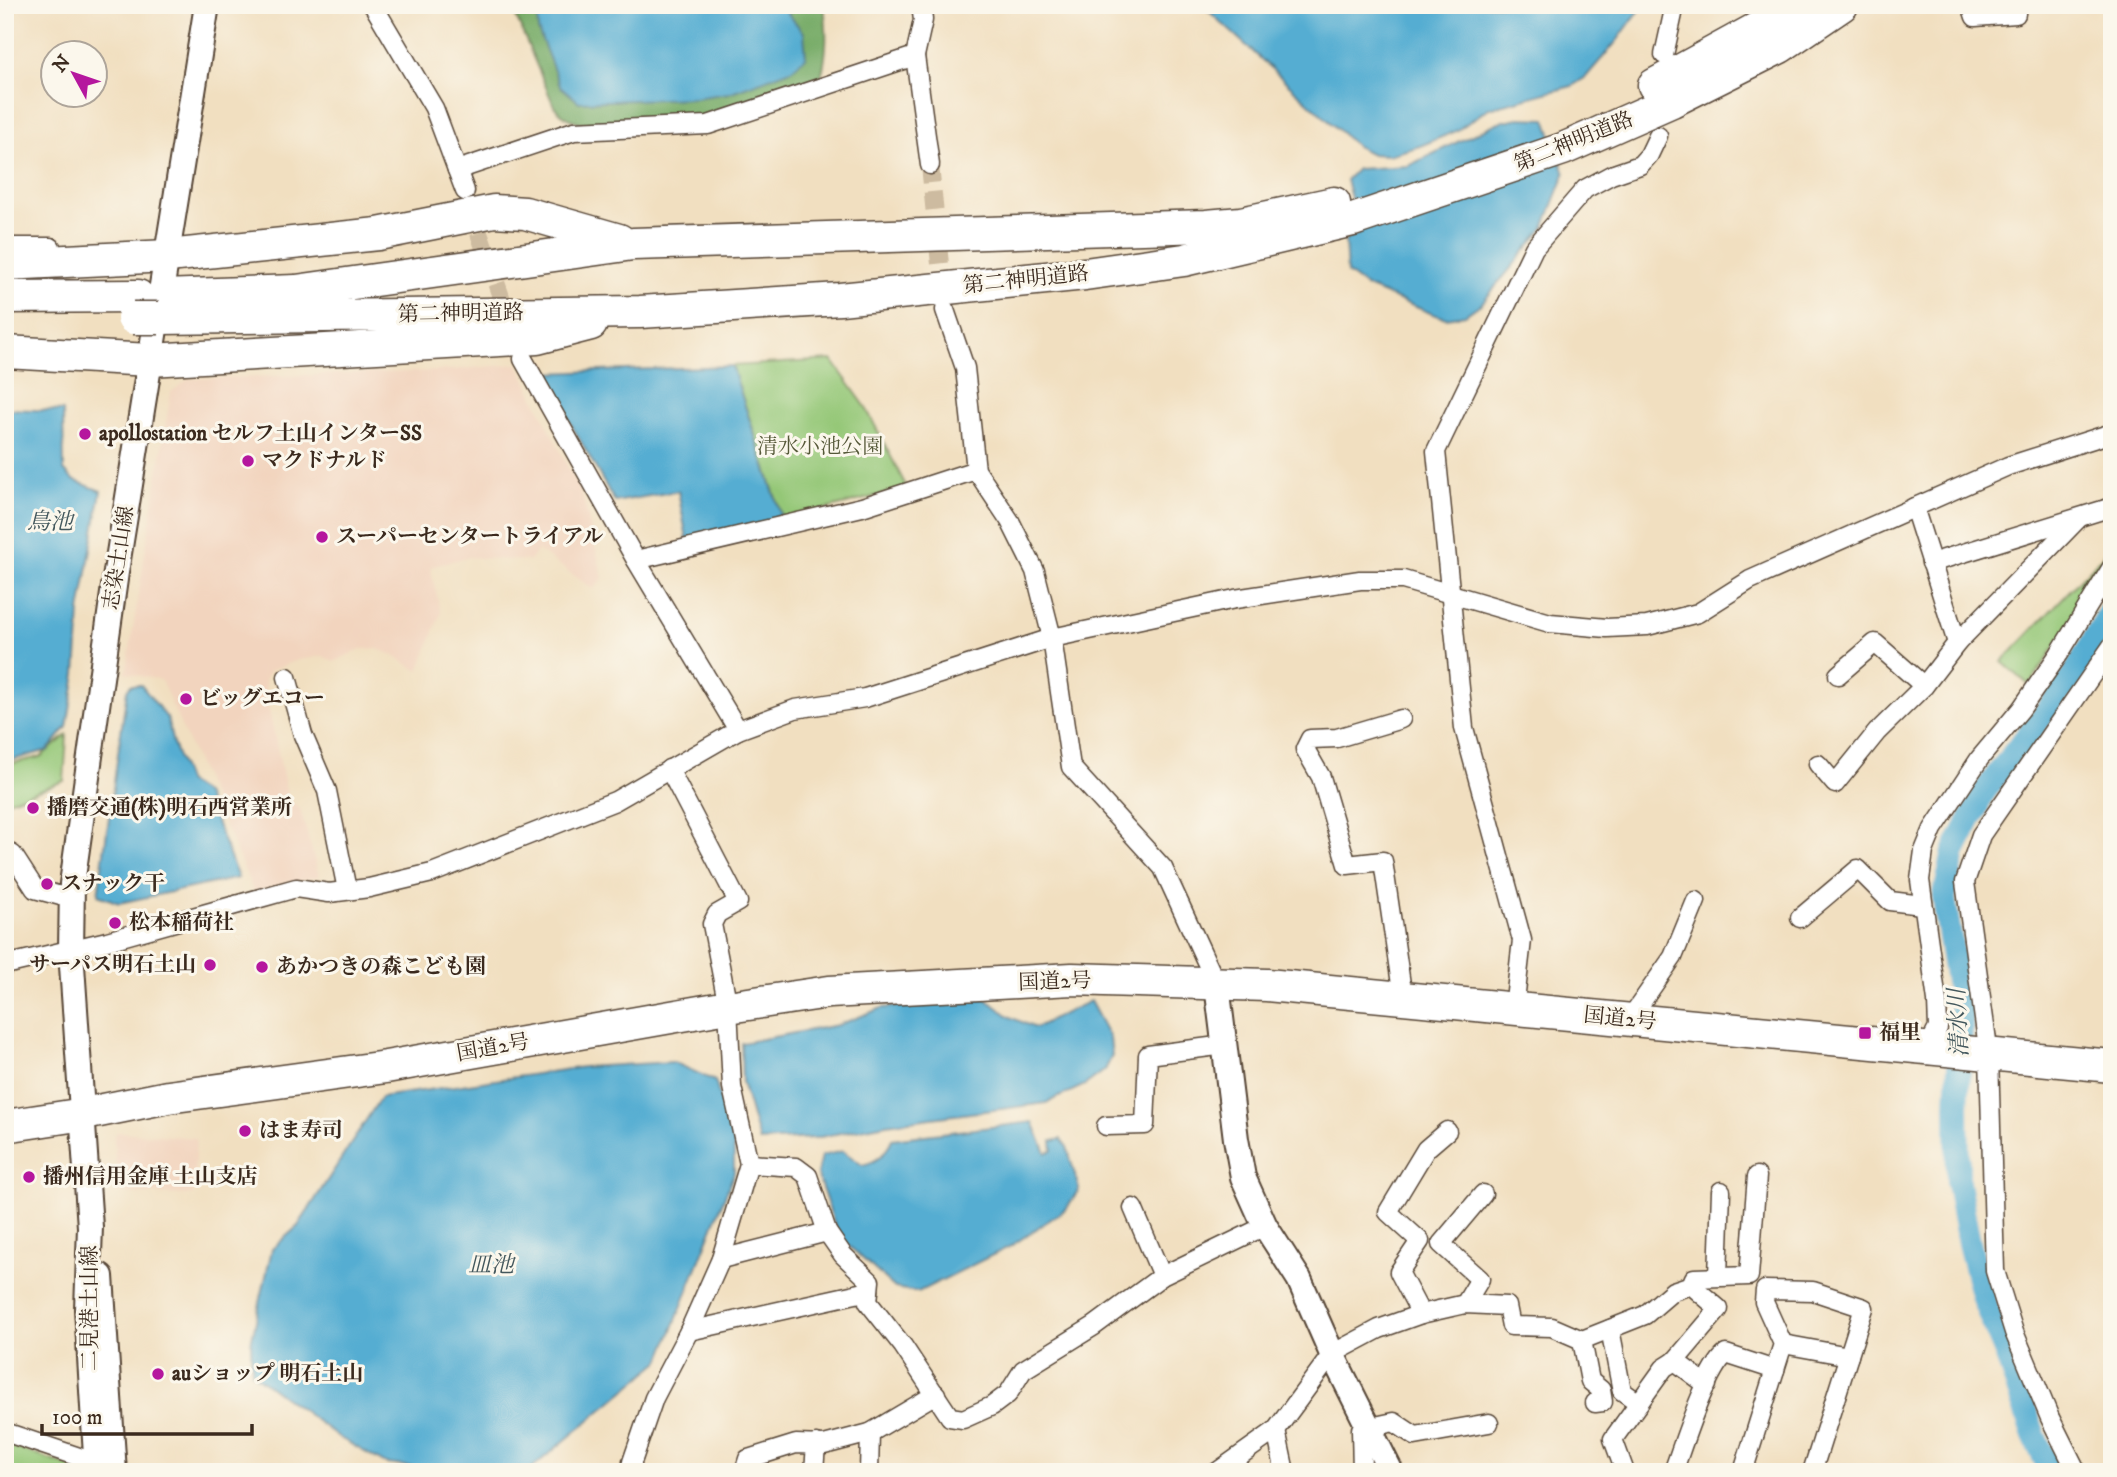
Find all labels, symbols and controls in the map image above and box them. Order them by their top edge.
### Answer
north arrow [38,38,108,108]
text: N [48,50,76,77]
street label: 第二神明道路 [1511,106,1637,178]
street label: 第二神明道路 [962,260,1090,300]
street label: 第二神明道路 [398,300,524,328]
place label: apollostation セルフ土山インターSS [99,421,422,447]
marker: apollostation セルフ土山インターSS [77,426,93,442]
park label: 清水小池公園 [757,434,883,460]
place label: マクドナルド [262,448,387,474]
marker: マクドナルド [240,453,256,469]
street label: 志染土山線 [98,504,140,612]
water label: 鳥池 [27,508,76,537]
place label: スーパーセンタートライアル [336,524,604,550]
marker: スーパーセンタートライアル [314,529,330,545]
place label: ビッグエコー [200,686,325,712]
marker: ビッグエコー [178,691,194,707]
place label: 播磨交通(株)明石西営業所 [47,795,292,821]
marker: 播磨交通(株)明石西営業所 [25,800,41,816]
place label: スナック干 [61,871,165,897]
marker: スナック干 [39,876,55,892]
place label: 松本稲荷社 [129,910,234,936]
marker: 松本稲荷社 [107,915,123,931]
place label: サーパス明石土山 [29,952,196,978]
place label: あかつきの森こども園 [276,954,486,980]
marker: サーパス明石土山 [202,957,218,973]
marker: あかつきの森こども園 [254,959,270,975]
street label: 国道2号 [1018,968,1092,996]
water label: 清水川 [1943,985,1975,1058]
street label: 国道2号 [1582,1002,1658,1036]
place label: 福里 [1879,1020,1921,1046]
marker: 福里 [1857,1025,1873,1041]
street label: 国道2号 [455,1029,531,1067]
place label: はま寿司 [259,1118,343,1144]
marker: はま寿司 [237,1123,253,1139]
place label: 播州信用金庫 土山支店 [43,1164,258,1190]
marker: 播州信用金庫 土山支店 [21,1169,37,1185]
street label: 二見港土山線 [77,1245,103,1371]
water label: 皿池 [468,1251,517,1280]
place label: auショップ 明石土山 [172,1361,363,1387]
marker: auショップ 明石土山 [150,1366,166,1382]
scale bar [42,1393,252,1437]
text: 100 m [52,1405,103,1431]

